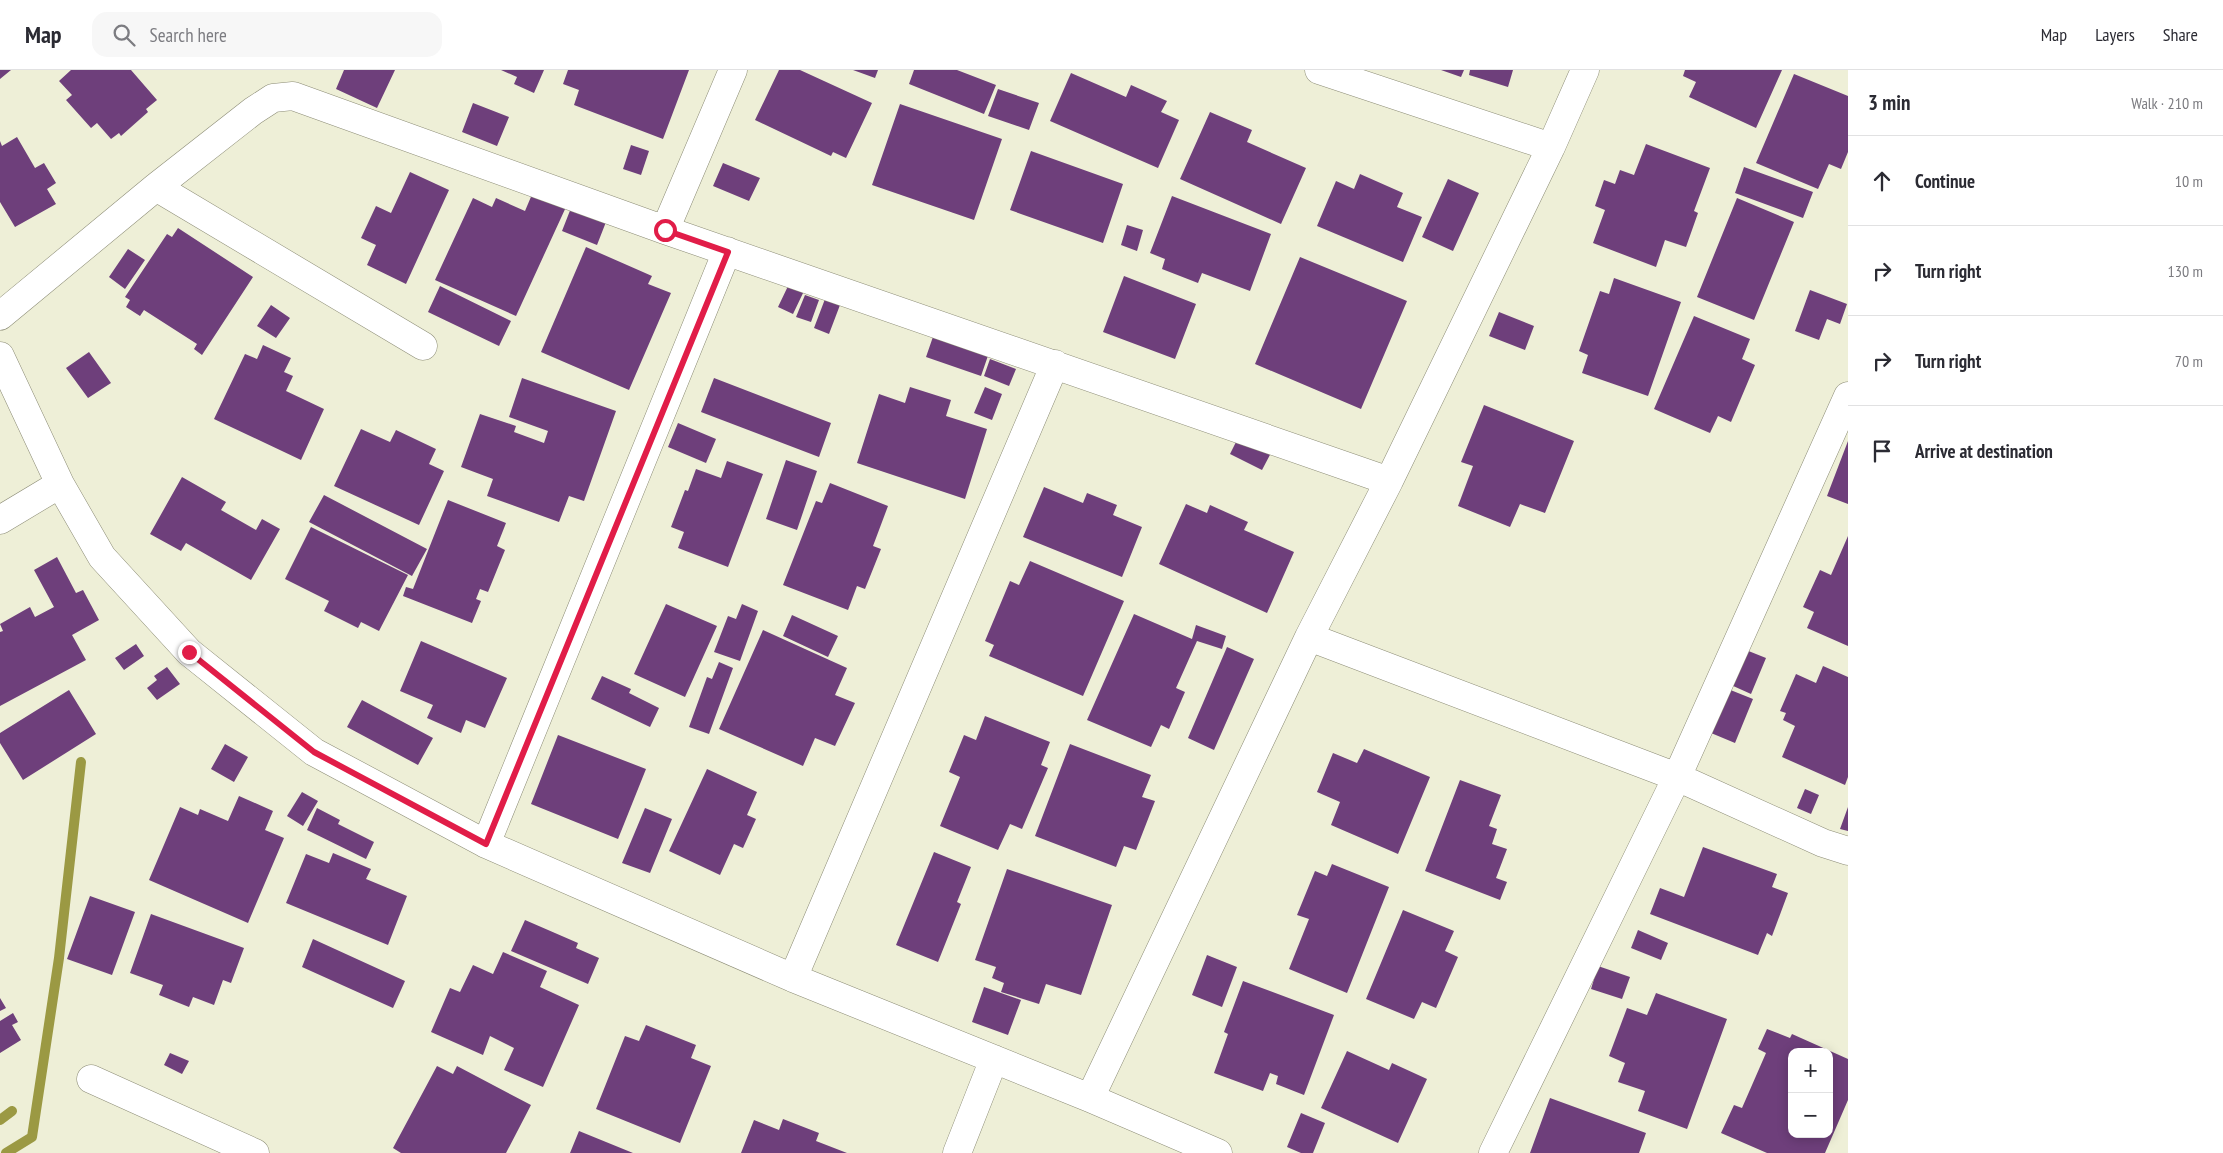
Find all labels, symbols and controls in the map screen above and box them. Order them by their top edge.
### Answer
search box [92,12,442,57]
text: Map [25,19,62,50]
icon: search [110,21,138,49]
text: Search here [150,23,227,47]
text: Map [2041,23,2067,46]
text: Layers [2095,23,2135,46]
text: Share [2163,23,2198,46]
text: 3 min [1868,89,1910,116]
text: Walk · 210 m [2131,93,2203,113]
icon: ahead [1868,167,1896,195]
text: Continue [1915,169,1975,193]
text: 10 m [2175,171,2203,191]
route start [654,219,677,242]
icon: right [1868,257,1896,285]
text: Turn right [1915,259,1981,283]
text: 130 m [2168,261,2203,281]
icon: right [1868,347,1896,375]
text: Turn right [1915,349,1981,373]
text: 70 m [2175,351,2203,371]
icon: arrive [1868,437,1896,465]
text: Arrive at destination [1915,439,2053,463]
route end [178,641,201,664]
map controls [1788,1048,1833,1138]
button: + [1788,1048,1833,1093]
button: − [1788,1093,1833,1138]

